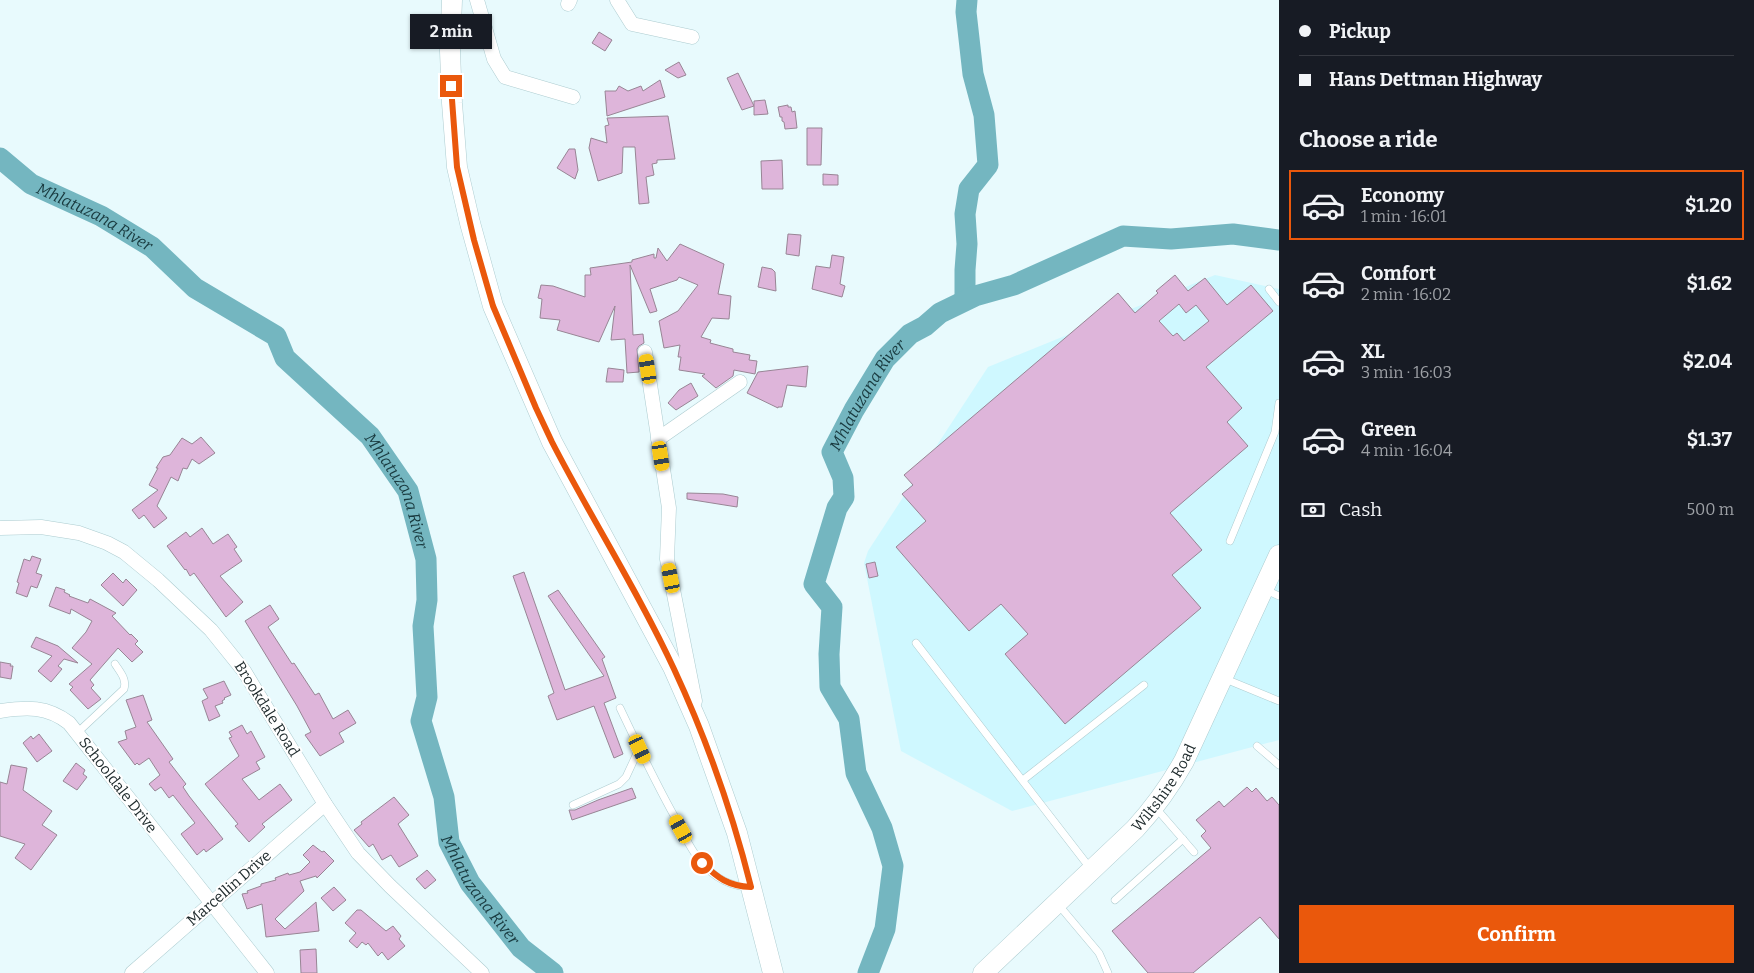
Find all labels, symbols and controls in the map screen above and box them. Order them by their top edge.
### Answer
callout: 2 min [410,13,492,48]
text: Pickup [1329,20,1391,43]
text: 2 min [430,22,472,41]
text: Hans Dettman Highway [1329,68,1542,91]
route end [440,75,462,97]
text: Choose a ride [1299,126,1438,153]
water label: Mhlatuzana River [34,179,157,256]
icon: car [1301,183,1346,228]
text: Economy [1361,184,1444,207]
text: $1.20 [1685,194,1732,217]
text: 1 min · 16:01 [1361,207,1447,226]
icon: car [1301,261,1346,306]
text: Comfort [1361,262,1436,285]
text: $1.62 [1687,272,1732,295]
text: 2 min · 16:02 [1361,285,1451,304]
water label: Mhlatuzana River [826,334,910,454]
icon: car [1301,339,1346,384]
text: XL [1361,340,1385,363]
text: $2.04 [1683,350,1732,373]
car [638,353,657,385]
text: 3 min · 16:03 [1361,363,1452,382]
icon: car [1301,417,1346,462]
text: Green [1361,418,1416,441]
text: $1.37 [1687,428,1732,451]
water label: Mhlatuzana River [361,429,432,552]
car [651,440,670,472]
text: 4 min · 16:04 [1361,441,1452,460]
icon: cash [1299,496,1327,524]
text: Cash [1339,498,1382,521]
text: 500 m [1686,500,1734,519]
car [660,562,681,594]
street label: Brookdale Road [231,658,303,760]
car [626,732,653,766]
street label: Schooldale Drive [75,734,161,836]
street label: Wiltshire Road [1128,741,1200,835]
car [667,812,694,846]
water label: Mhlatuzana River [437,832,524,949]
street label: Marcellin Drive [183,846,275,930]
route start [691,852,713,874]
button: Confirm [1299,905,1734,963]

